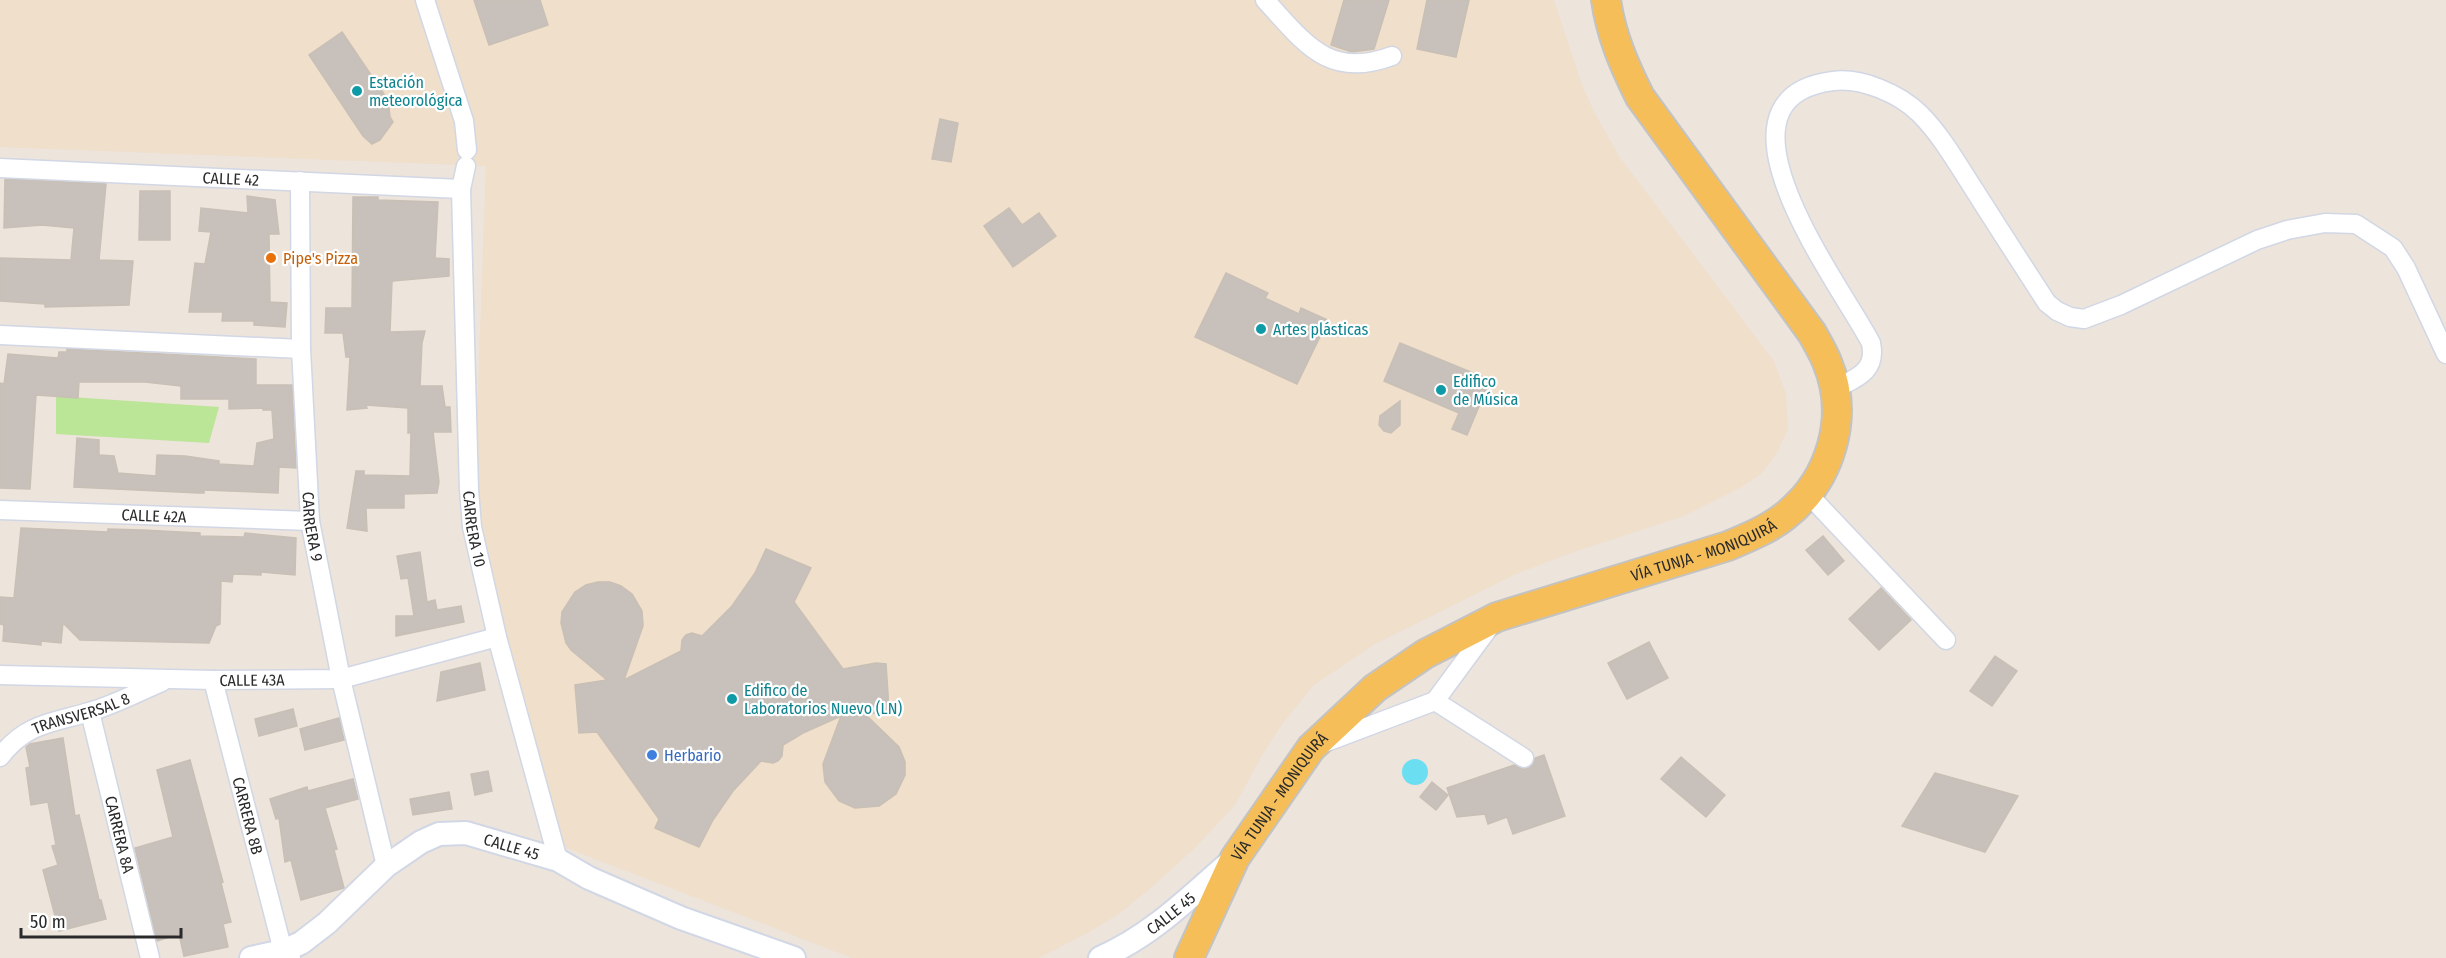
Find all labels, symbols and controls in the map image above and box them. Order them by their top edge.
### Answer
place label: Estación meteorológica [369,73,463,110]
marker: Estación meteorológica [350,84,364,98]
street label: CALLE 42 [202,168,259,189]
place label: Pipe's Pizza [283,249,358,268]
marker: Pipe's Pizza [264,251,278,265]
place label: Artes plásticas [1273,320,1368,339]
marker: Artes plásticas [1254,322,1268,336]
place label: Edifico de Música [1453,372,1519,409]
marker: Edifico de Música [1434,383,1448,397]
street label: CARRERA 10 [460,490,490,569]
street label: CARRERA 9 [299,491,327,563]
street label: CALLE 42A [121,505,187,526]
street label: VÍA TUNJA - MONIQUIRÁ [1628,515,1780,585]
street label: CALLE 43A [219,670,285,689]
place label: Edifico de Laboratorios Nuevo (LN) [744,681,902,718]
street label: TRANSVERSAL 8 [29,688,132,738]
marker: Edifico de Laboratorios Nuevo (LN) [725,692,739,706]
street label: VÍA TUNJA - MONIQUIRÁ [1227,728,1332,864]
place label: Herbario [664,746,721,765]
marker: Herbario [645,748,659,762]
street label: CARRERA 8B [229,775,267,857]
street label: CARRERA 8A [101,794,139,876]
street label: CALLE 45 [482,829,542,864]
street label: CALLE 45 [1143,888,1199,938]
scale bar [21,901,182,939]
text: 50 m [30,911,66,933]

